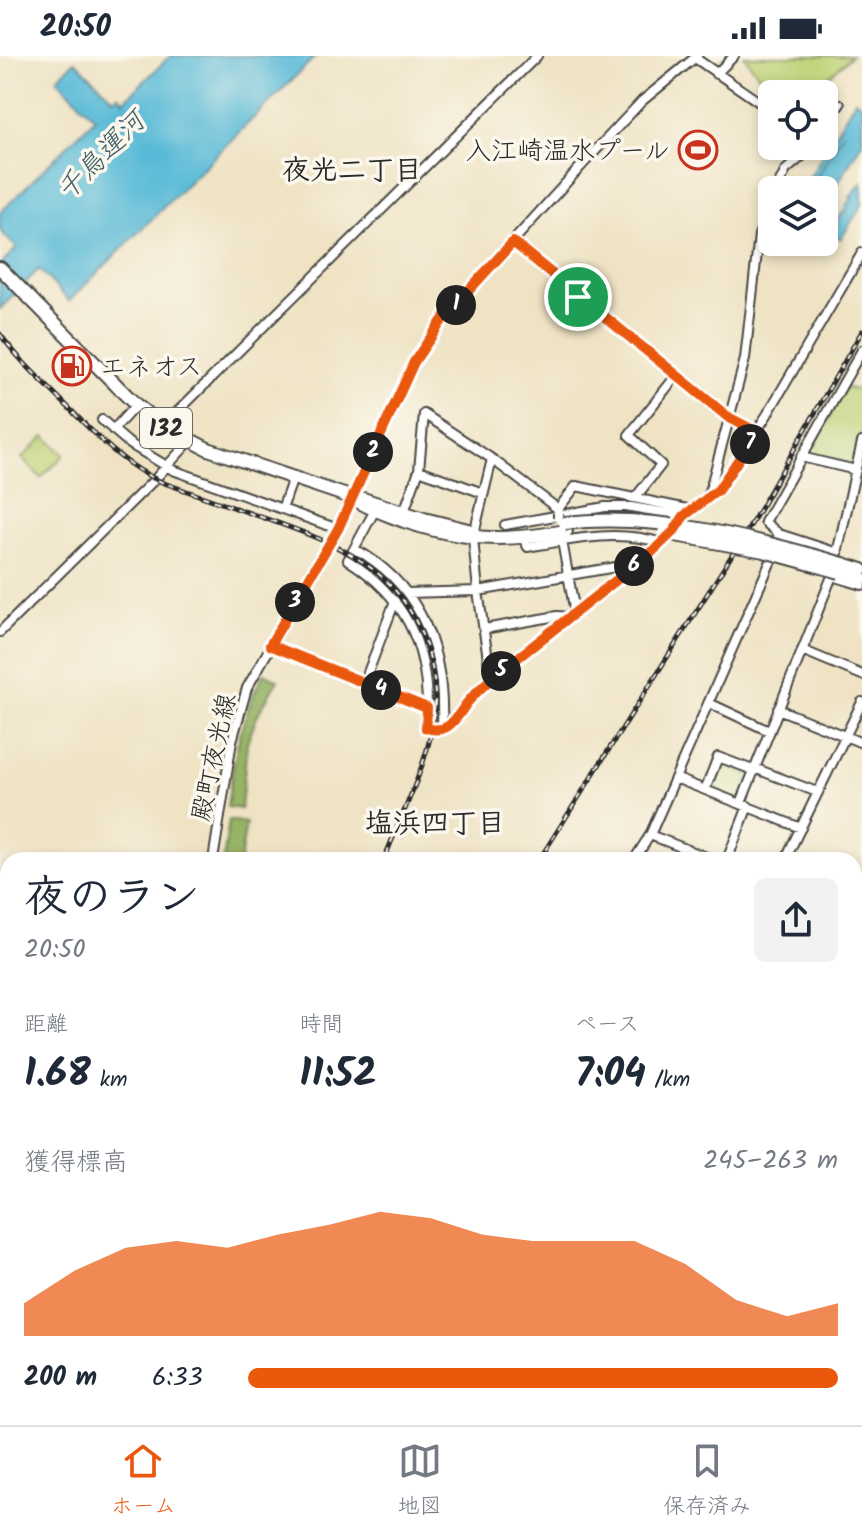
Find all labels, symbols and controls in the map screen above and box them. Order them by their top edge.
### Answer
text: 20:50 [40,4,111,52]
map controls [758,80,838,256]
button: locate [758,80,838,160]
water label: 千鳥運河 [46,98,160,212]
sports icon: 入江崎温水プール [677,129,719,171]
place label: 入江崎温水プール [465,131,670,173]
district label: 夜光二丁目 [282,149,422,194]
button: layers [758,176,838,256]
pin [544,263,612,331]
icon: arrive [556,275,600,319]
pin: 1 [436,285,476,325]
text: 1 [453,287,459,322]
fuel station icon: エネオス [51,345,93,387]
place label: エネオス [100,347,202,389]
road number: 132 [140,408,192,448]
pin: 7 [730,424,770,464]
text: 7 [745,426,755,461]
pin: 2 [353,432,393,472]
text: 2 [367,434,379,469]
pin: 6 [614,546,654,586]
text: 6 [628,548,640,583]
pin: 3 [275,582,315,622]
text: 3 [289,584,301,619]
pin: 5 [481,651,521,691]
text: 5 [495,653,507,688]
pin: 4 [361,670,401,710]
text: 4 [375,672,387,707]
street label: 殿町夜光線 [181,689,249,825]
district label: 塩浜四丁目 [365,802,505,847]
text: 夜のラン [24,864,200,934]
button: share [754,878,838,962]
text: 20:50 [24,929,85,971]
text: 距離 [24,1008,68,1043]
text: 時間 [299,1008,343,1043]
text: ペース [575,1008,639,1043]
text: 1.68 [24,1043,91,1107]
text: 11:52 [299,1043,377,1107]
text: 7:04 [575,1043,646,1107]
text: km [91,1063,128,1098]
text: /km [646,1063,690,1098]
text: 245–263 m [703,1140,838,1182]
text: 獲得標高 [24,1142,128,1184]
text: 200 m [24,1357,97,1399]
text: 6:33 [152,1357,203,1399]
tab: ホーム [111,1439,176,1525]
tab: 地図 [398,1439,442,1525]
tab: 保存済み [663,1439,751,1525]

